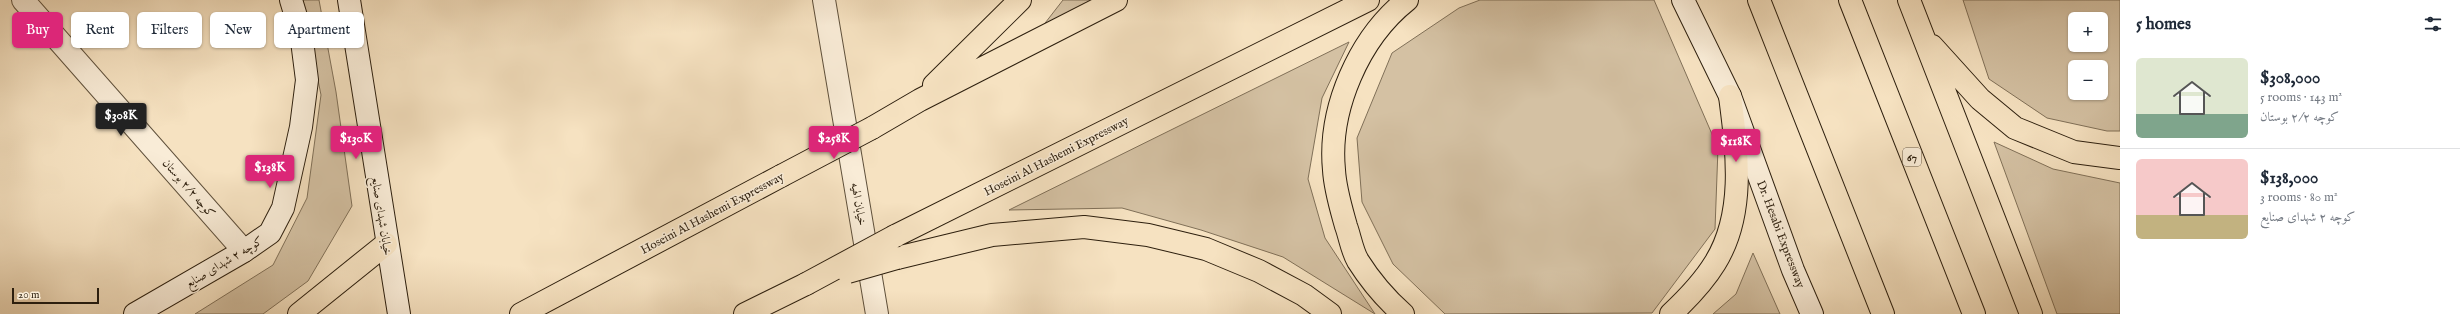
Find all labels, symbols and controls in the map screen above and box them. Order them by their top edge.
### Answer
chip: Buy [12,12,63,48]
chip: Rent [71,12,129,48]
chip: Filters [137,12,202,48]
chip: New [210,12,266,48]
chip: Apartment [274,12,364,48]
map controls [2068,12,2108,100]
button: + [2068,12,2108,52]
icon: filters [2422,13,2444,35]
text: 5 homes [2136,14,2191,35]
button: − [2068,60,2108,100]
text: $308,000 [2260,68,2320,89]
icon: home [2168,74,2216,122]
text: 5 rooms · 143 m² [2260,89,2342,106]
pin: $308K [93,103,149,137]
text: $308K [105,107,137,124]
text: کوچه ۲/۲ بوستان [2260,109,2339,126]
street label: Hoseini Al Hashemi Expressway [981,113,1132,200]
pin: $130K [328,126,384,160]
pin: $258K [806,126,862,160]
pin: $118K [1708,129,1764,163]
text: $130K [340,130,372,147]
text: $258K [818,130,850,147]
text: $118K [1720,133,1752,150]
road number: 67 [1903,148,1921,166]
pin: $138K [242,155,298,189]
street label: کوچه ۲/۲ بوستان [158,156,218,222]
text: $138K [254,159,286,176]
text: $138,000 [2260,168,2318,189]
street label: Hoseini Al Hashemi Expressway [638,169,787,259]
street label: خیابان شهدای صنایع [365,175,395,257]
icon: home [2168,175,2216,223]
street label: Dr. Hesabi Expressway [1752,178,1808,291]
street label: خیابان الهیه [847,181,870,227]
text: 3 rooms · 80 m² [2260,189,2338,206]
text: کوچه ۲ شهدای صنایع [2260,209,2355,226]
street label: کوچه ۲ شهدای صنایع [183,233,267,294]
scale bar [12,286,99,305]
text: 20 m [18,288,39,302]

